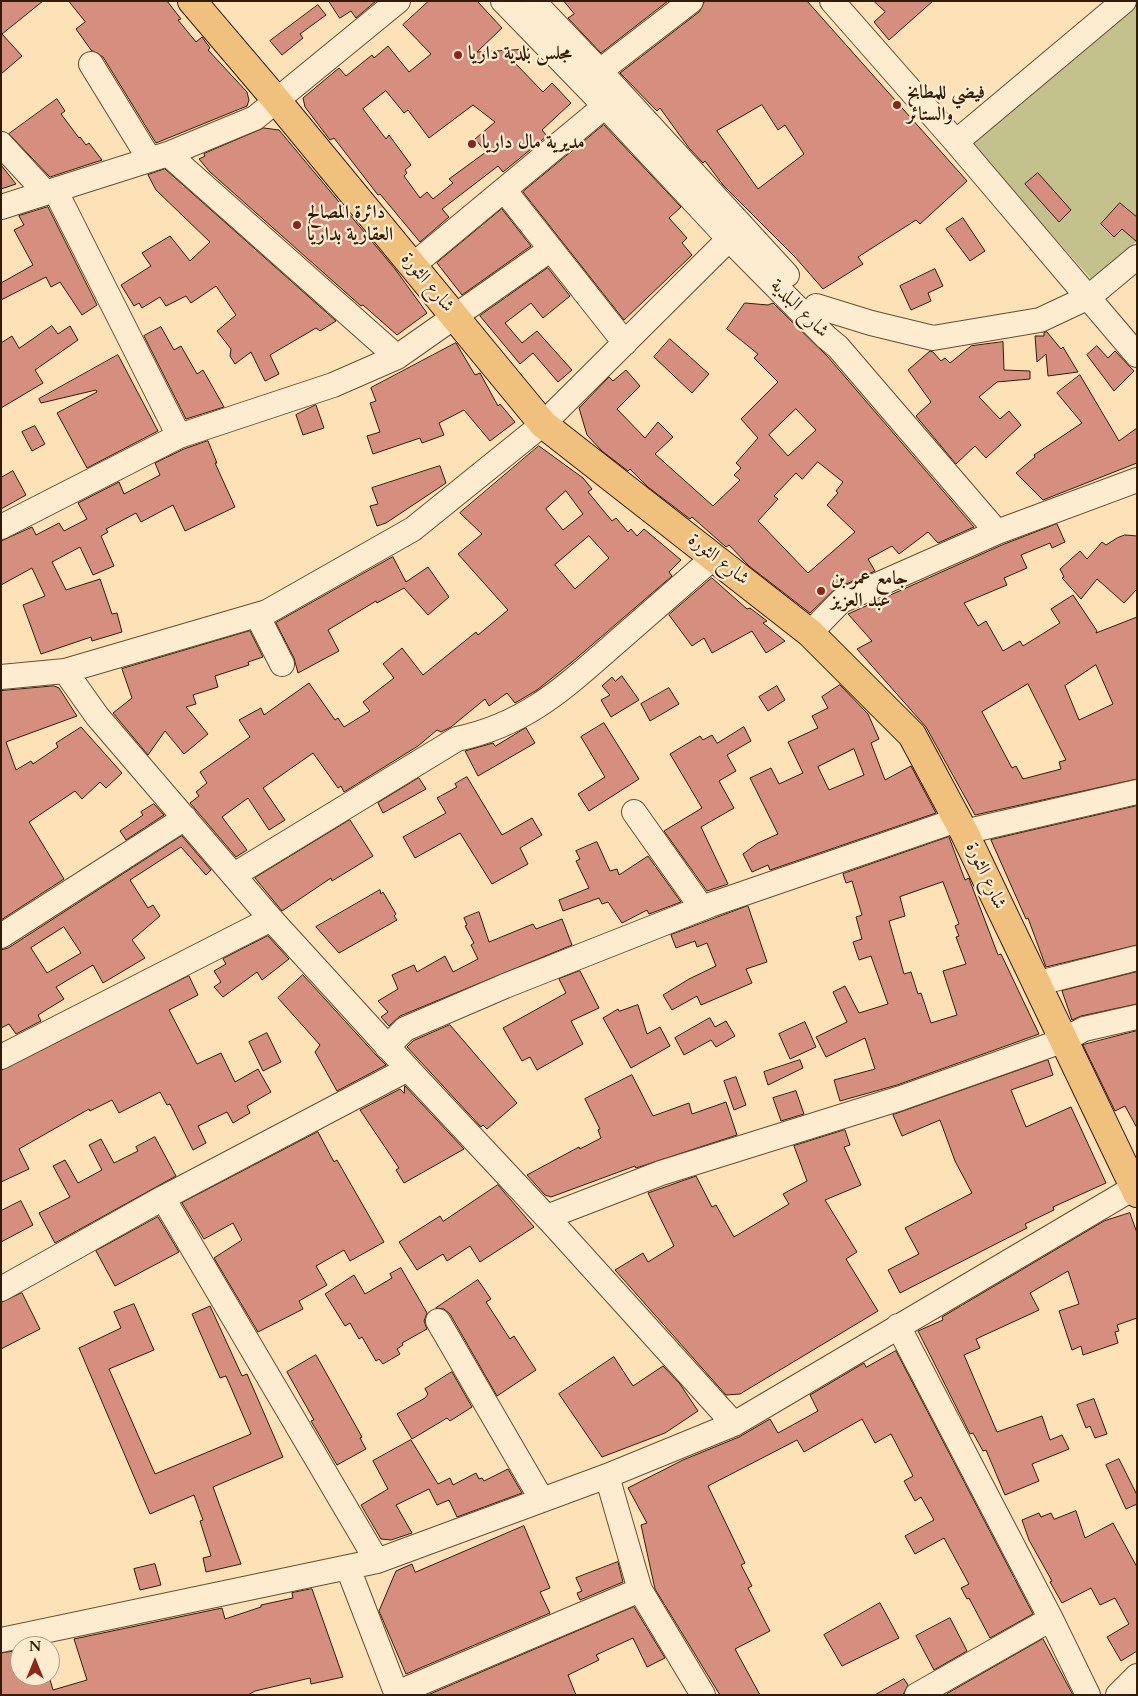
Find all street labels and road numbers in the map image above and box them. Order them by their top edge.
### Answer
street label: شارع الثورة [395,248,459,318]
street label: شارع البلدية [765,275,833,343]
street label: شارع الثورة [683,529,753,591]
street label: شارع الثورة [960,839,1010,913]

